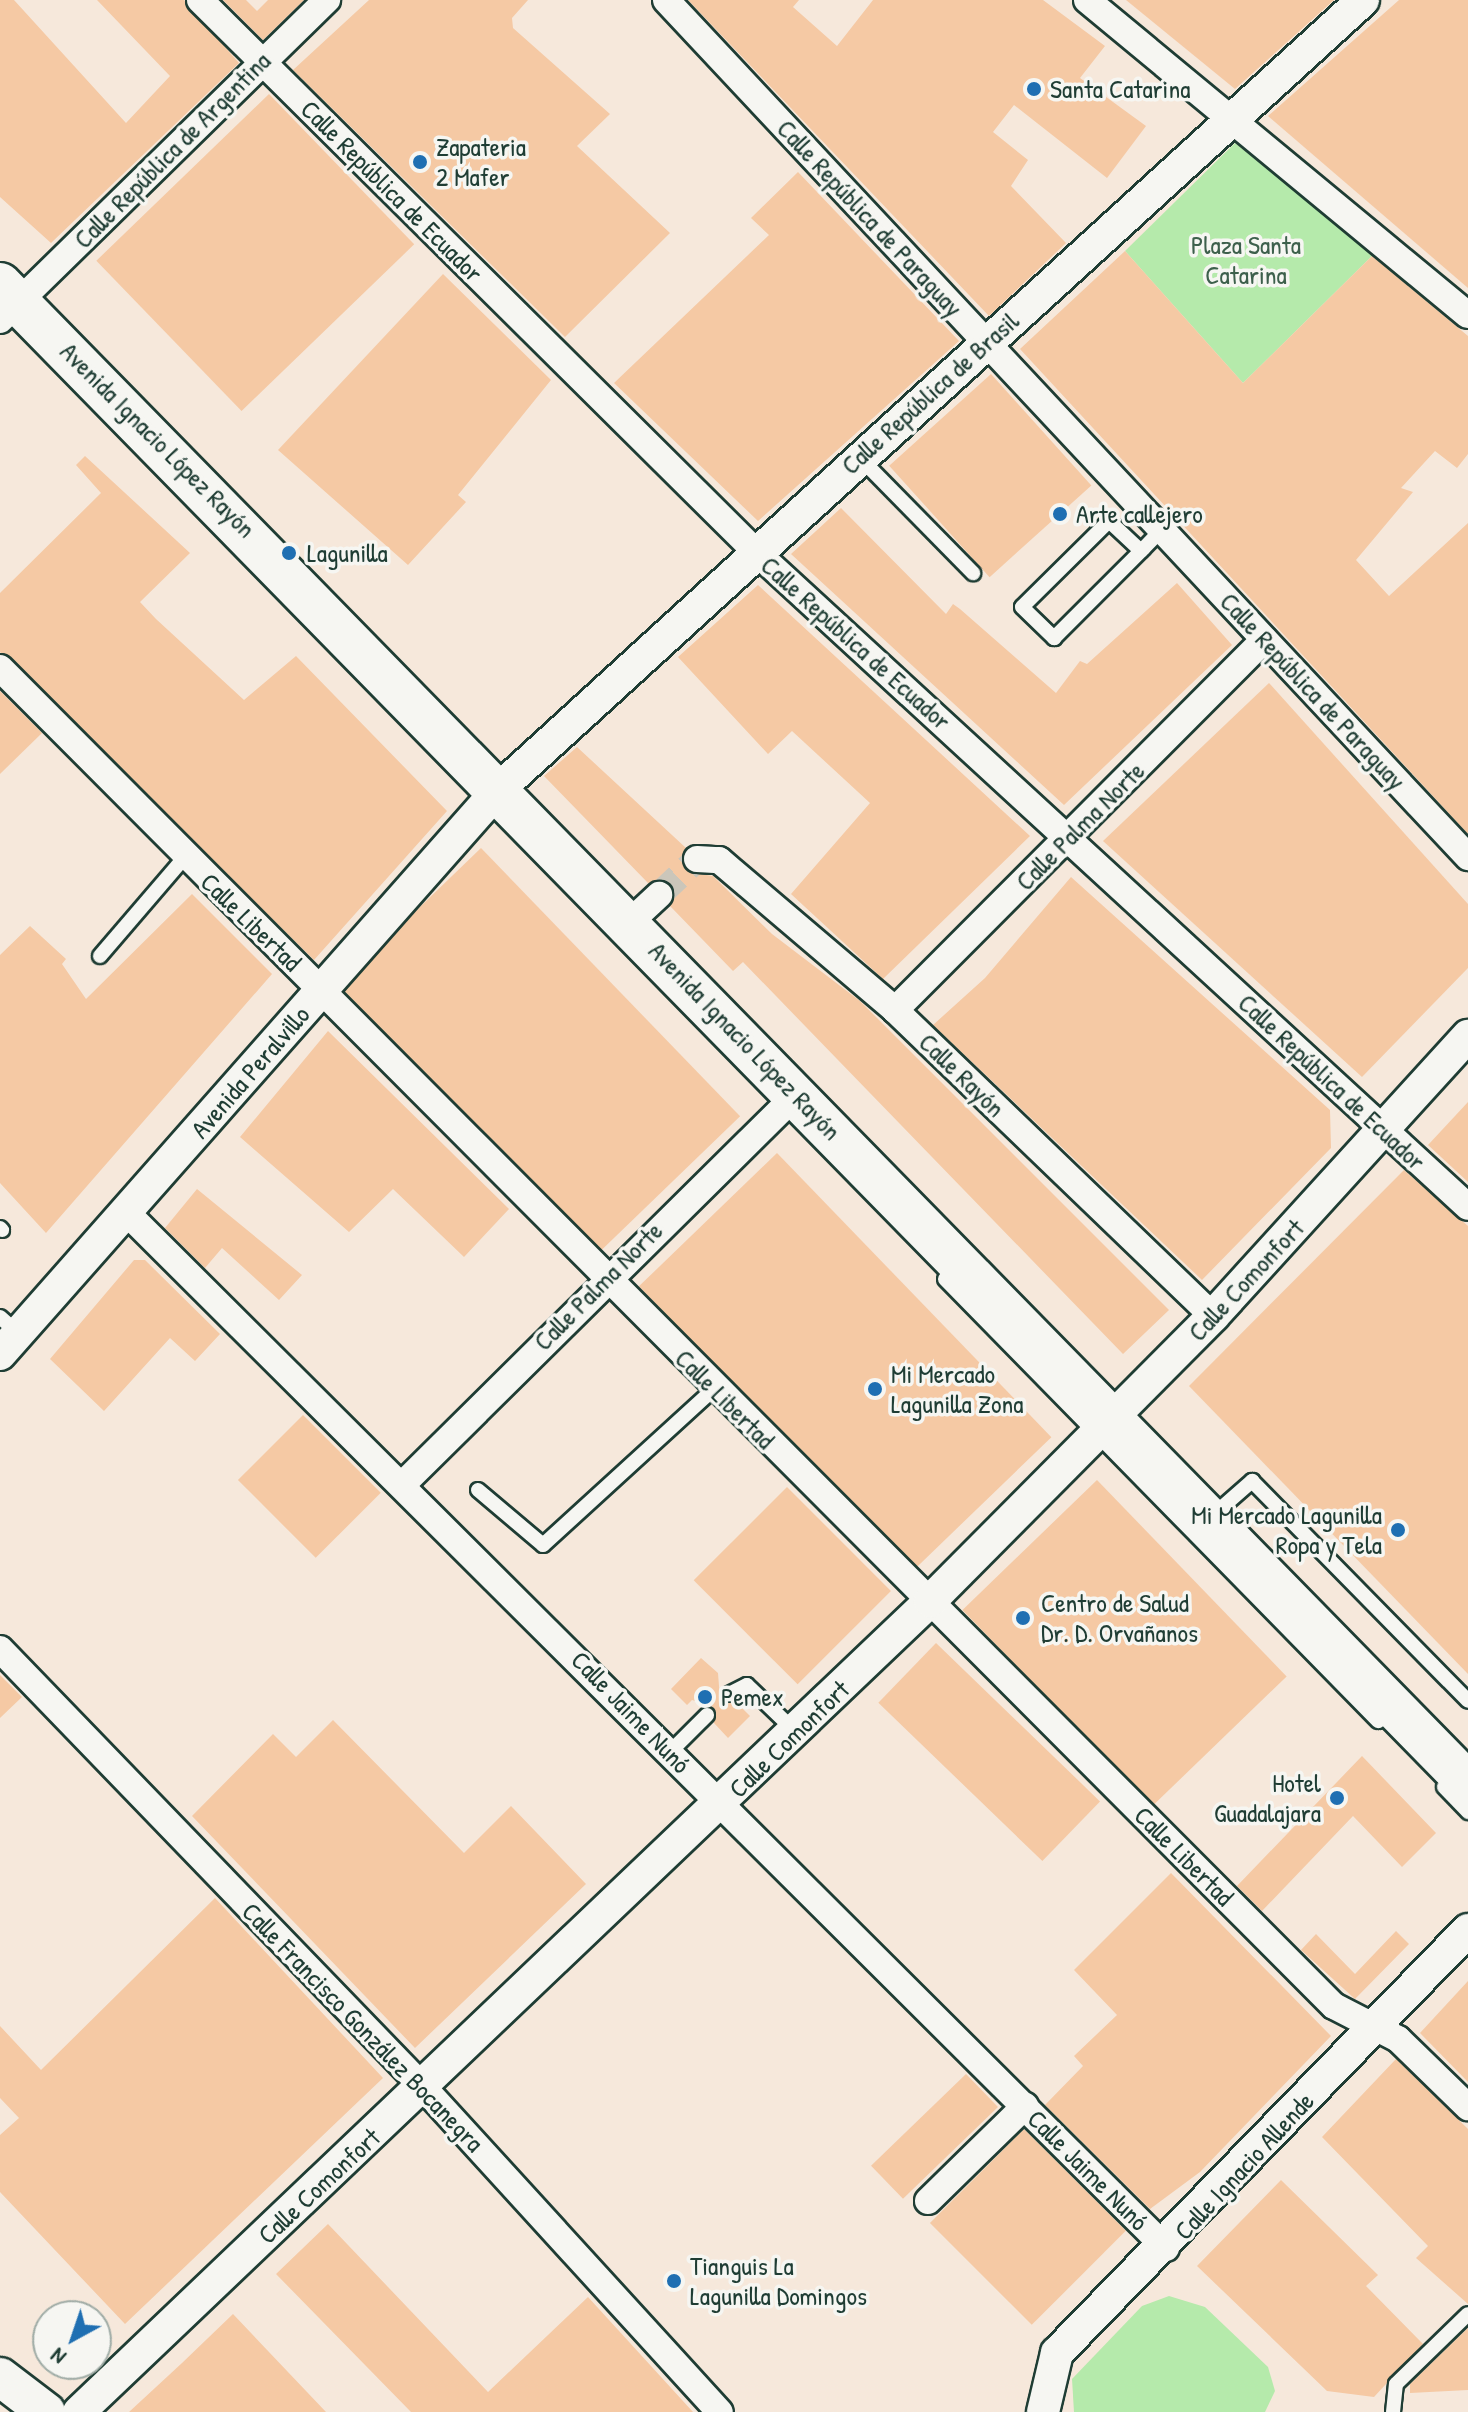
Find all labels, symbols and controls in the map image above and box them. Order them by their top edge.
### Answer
street label: Calle República de Argentina [67,45,277,255]
place label: Santa Catarina [1050,73,1190,105]
marker: Santa Catarina [1025,80,1043,98]
street label: Calle República de Ecuador [294,93,490,289]
street label: Calle República de Paraguay [771,113,969,323]
place label: Zapateria 2 Mafer [436,131,526,192]
marker: Zapateria 2 Mafer [411,153,429,171]
park label: Plaza Santa Catarina [1191,229,1301,290]
street label: Calle República de Brasil [835,305,1025,481]
street label: Avenida Ignacio López Rayón [54,336,262,544]
place label: Arte callejero [1076,498,1203,530]
marker: Arte callejero [1051,505,1069,523]
place label: Lagunilla [307,537,388,569]
marker: Lagunilla [278,542,300,564]
street label: Calle República de Ecuador [755,550,957,736]
street label: Calle República de Paraguay [1214,586,1412,796]
street label: Calle Palma Norte [1009,755,1151,897]
street label: Calle Libertad [194,866,308,978]
street label: Avenida Ignacio López Rayón [642,935,848,1147]
street label: Calle República de Ecuador [1232,987,1432,1177]
street label: Avenida Peralvillo [184,999,316,1145]
street label: Calle Rayón [913,1027,1011,1123]
street label: Calle Comonfort [1182,1213,1310,1347]
street label: Calle Palma Norte [527,1215,669,1357]
street label: Calle Libertad [669,1343,781,1455]
place label: Mi Mercado Lagunilla Zona [891,1358,1023,1420]
marker: Mi Mercado Lagunilla Zona [866,1380,884,1398]
place label: Mi Mercado Lagunilla Ropa y Tela [1191,1499,1382,1560]
marker: Mi Mercado Lagunilla Ropa y Tela [1389,1521,1407,1539]
place label: Centro de Salud Dr. D. Orvañanos [1041,1587,1198,1648]
marker: Centro de Salud Dr. D. Orvañanos [1012,1607,1034,1629]
street label: Calle Jaime Nunó [565,1644,697,1780]
street label: Calle Comonfort [722,1674,856,1804]
place label: Pemex [721,1681,784,1713]
marker: Pemex [696,1688,714,1706]
place label: Hotel Guadalajara [1214,1767,1321,1828]
marker: Hotel Guadalajara [1328,1789,1346,1807]
street label: Calle Libertad [1128,1800,1240,1912]
street label: Calle Francisco González Bocanegra [236,1896,490,2158]
street label: Calle Ignacio Allende [1168,2086,1320,2246]
street label: Calle Jaime Nunó [1021,2103,1155,2237]
street label: Calle Comonfort [252,2122,386,2250]
place label: Tianguis La Lagunilla Domingos [690,2250,867,2312]
marker: Tianguis La Lagunilla Domingos [665,2272,683,2290]
north arrow [32,2300,112,2380]
text: N [44,2342,72,2372]

